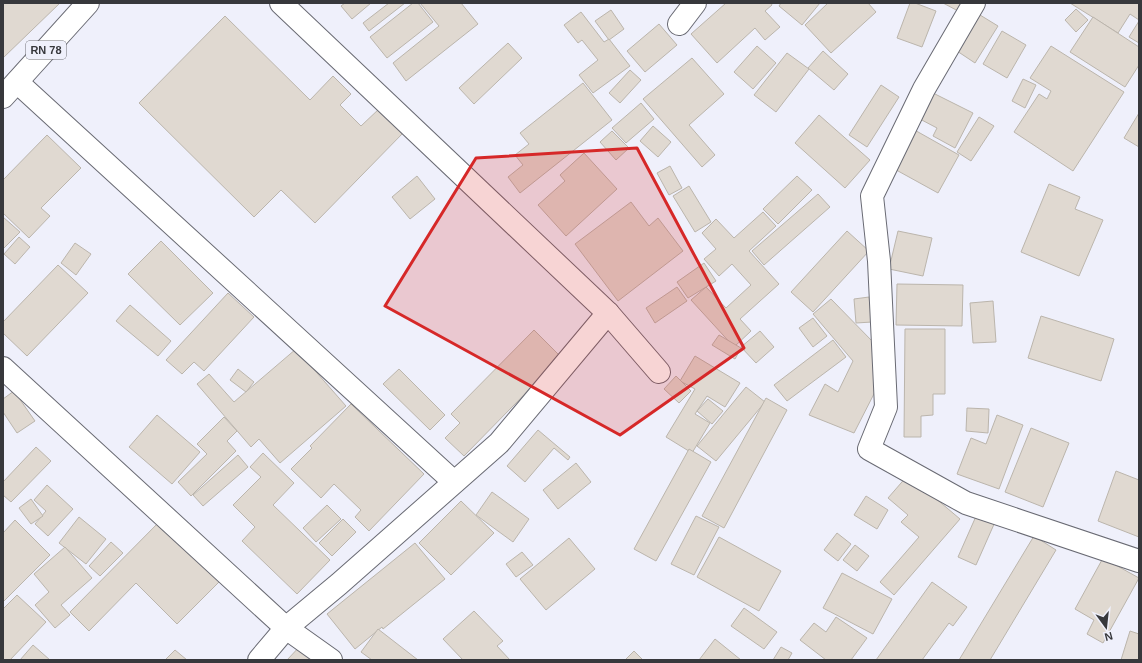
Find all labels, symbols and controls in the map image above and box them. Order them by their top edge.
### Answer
road number: RN 78 [26,41,66,59]
north arrow [1086,607,1126,647]
text: N [1103,630,1114,643]

